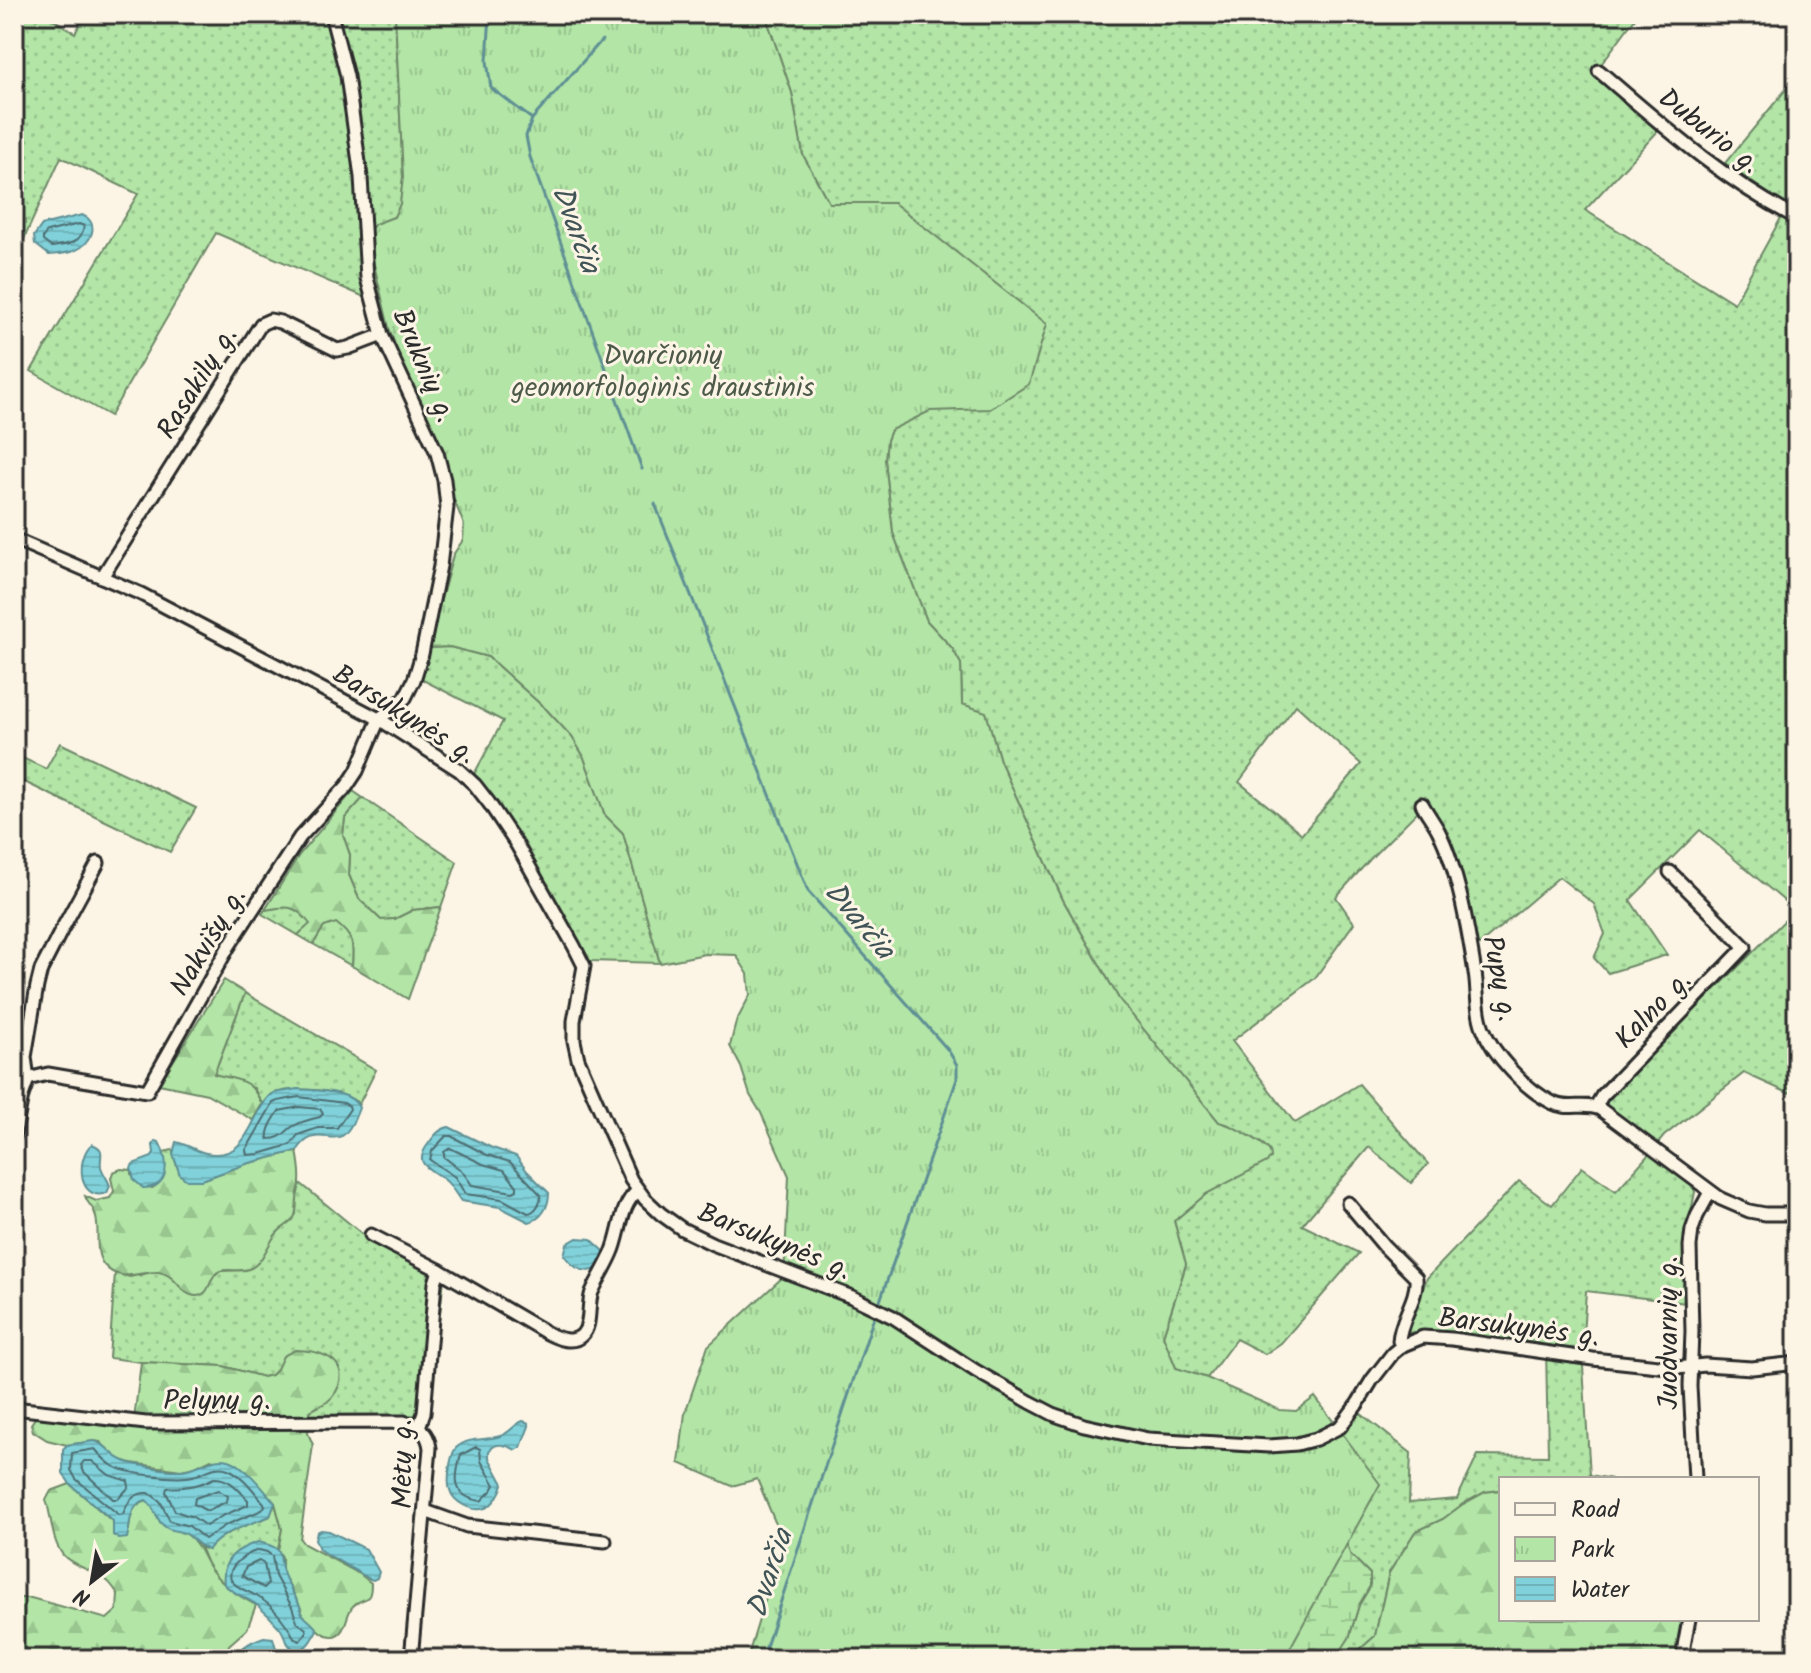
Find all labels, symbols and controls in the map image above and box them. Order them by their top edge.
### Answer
street label: Duburio g. [1648,77,1769,186]
water label: Dvarčia [537,179,614,282]
street label: Bruknių g. [379,302,467,430]
street label: Rasakilų g. [146,318,251,449]
park label: Dvarčionių geomorfologinis draustinis [510,334,815,411]
street label: Barsukynės g. [323,653,484,777]
water label: Dvarčia [811,871,907,973]
street label: Nakvišų g. [159,879,259,1005]
street label: Pupų g. [1468,932,1529,1025]
street label: Kalno g. [1605,961,1703,1061]
street label: Barsukynės g. [690,1191,858,1294]
street label: Juodvarnių g. [1647,1256,1692,1410]
street label: Barsukynės g. [1435,1296,1602,1361]
street label: Pelynų g. [163,1379,271,1424]
street label: Mėtų g. [381,1419,426,1509]
legend [1499,1477,1759,1621]
text: Road [1571,1491,1620,1530]
water label: Dvarčia [734,1521,808,1624]
text: Park [1571,1531,1615,1570]
north arrow [52,1541,132,1621]
text: Water [1571,1571,1631,1610]
text: N [68,1577,98,1615]

